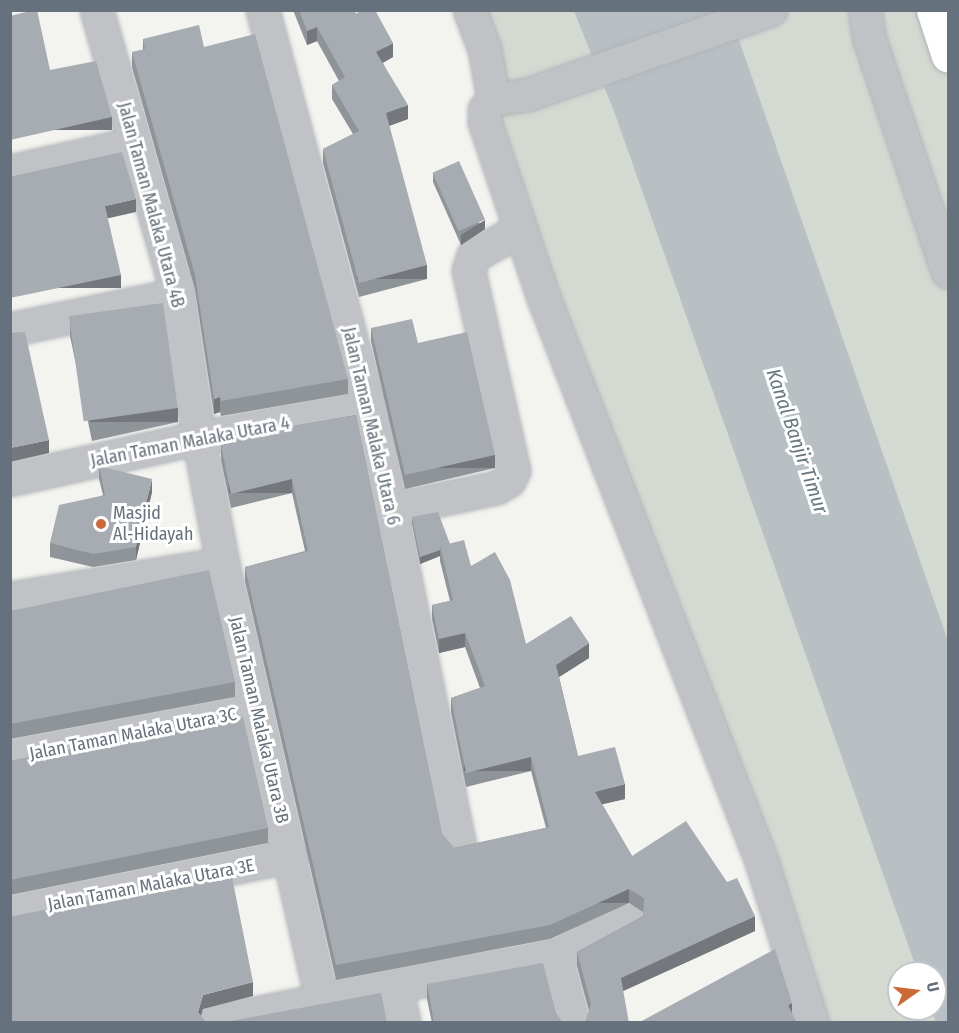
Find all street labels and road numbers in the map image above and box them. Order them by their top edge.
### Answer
street label: Jalan Taman Malaka Utara 4B [113,100,189,310]
street label: Jalan Taman Malaka Utara 6 [338,325,404,527]
street label: Jalan Taman Malaka Utara 4 [89,412,291,472]
street label: Jalan Taman Malaka Utara 3B [225,615,293,825]
street label: Jalan Taman Malaka Utara 3C [28,703,238,765]
street label: Jalan Taman Malaka Utara 3E [46,854,256,916]

